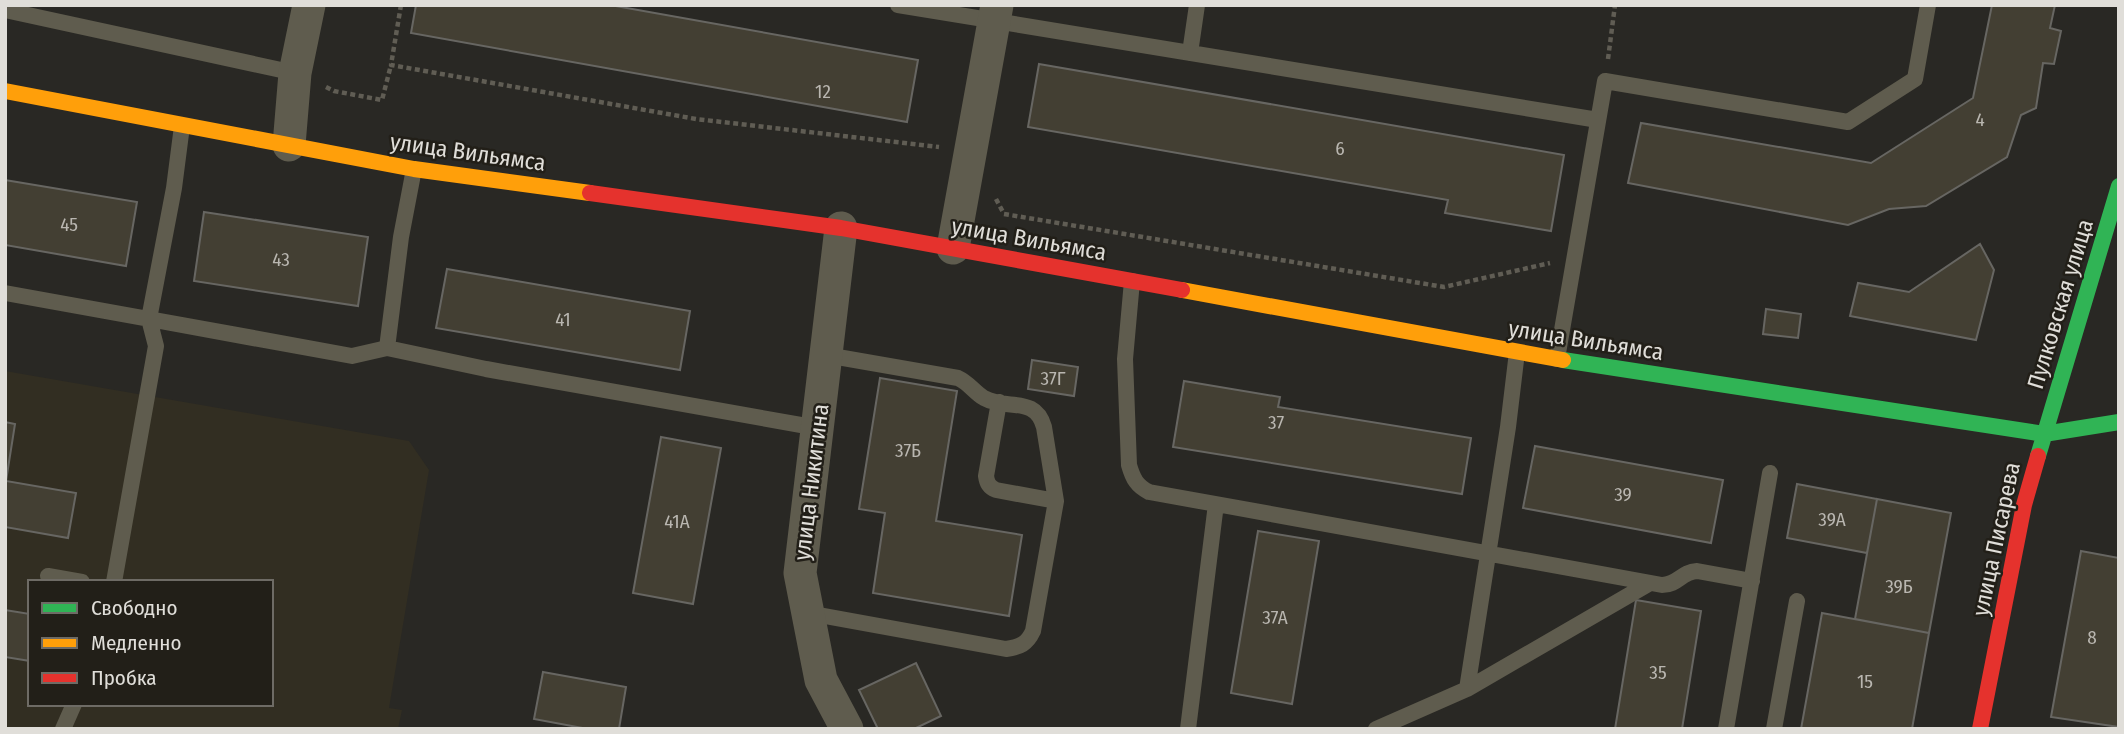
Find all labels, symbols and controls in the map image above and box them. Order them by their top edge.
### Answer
house number: 12 [815,80,831,103]
house number: 4 [1975,108,1985,131]
street label: улица Вильямса [388,127,548,177]
house number: 6 [1335,137,1345,160]
street label: улица Вильямса [949,212,1109,266]
house number: 45 [60,213,78,236]
street label: Пулковская улица [2021,216,2099,392]
house number: 43 [272,248,290,271]
house number: 41 [555,308,571,331]
street label: улица Вильямса [1506,314,1666,366]
house number: 37Г [1041,367,1066,390]
street label: улица Никитина [787,402,835,562]
house number: 37 [1268,411,1284,434]
house number: 37Б [895,439,921,462]
street label: улица Писарева [1966,460,2026,618]
house number: 39 [1614,483,1632,506]
house number: 39А [1818,508,1846,531]
house number: 41А [664,510,690,533]
house number: 39Б [1885,575,1913,598]
legend [28,580,273,706]
text: Свободно [91,595,177,621]
house number: 37А [1262,606,1288,629]
house number: 8 [2087,626,2097,649]
text: Медленно [91,630,181,656]
house number: 35 [1649,661,1667,684]
text: Пробка [91,665,157,691]
house number: 15 [1857,670,1873,693]

